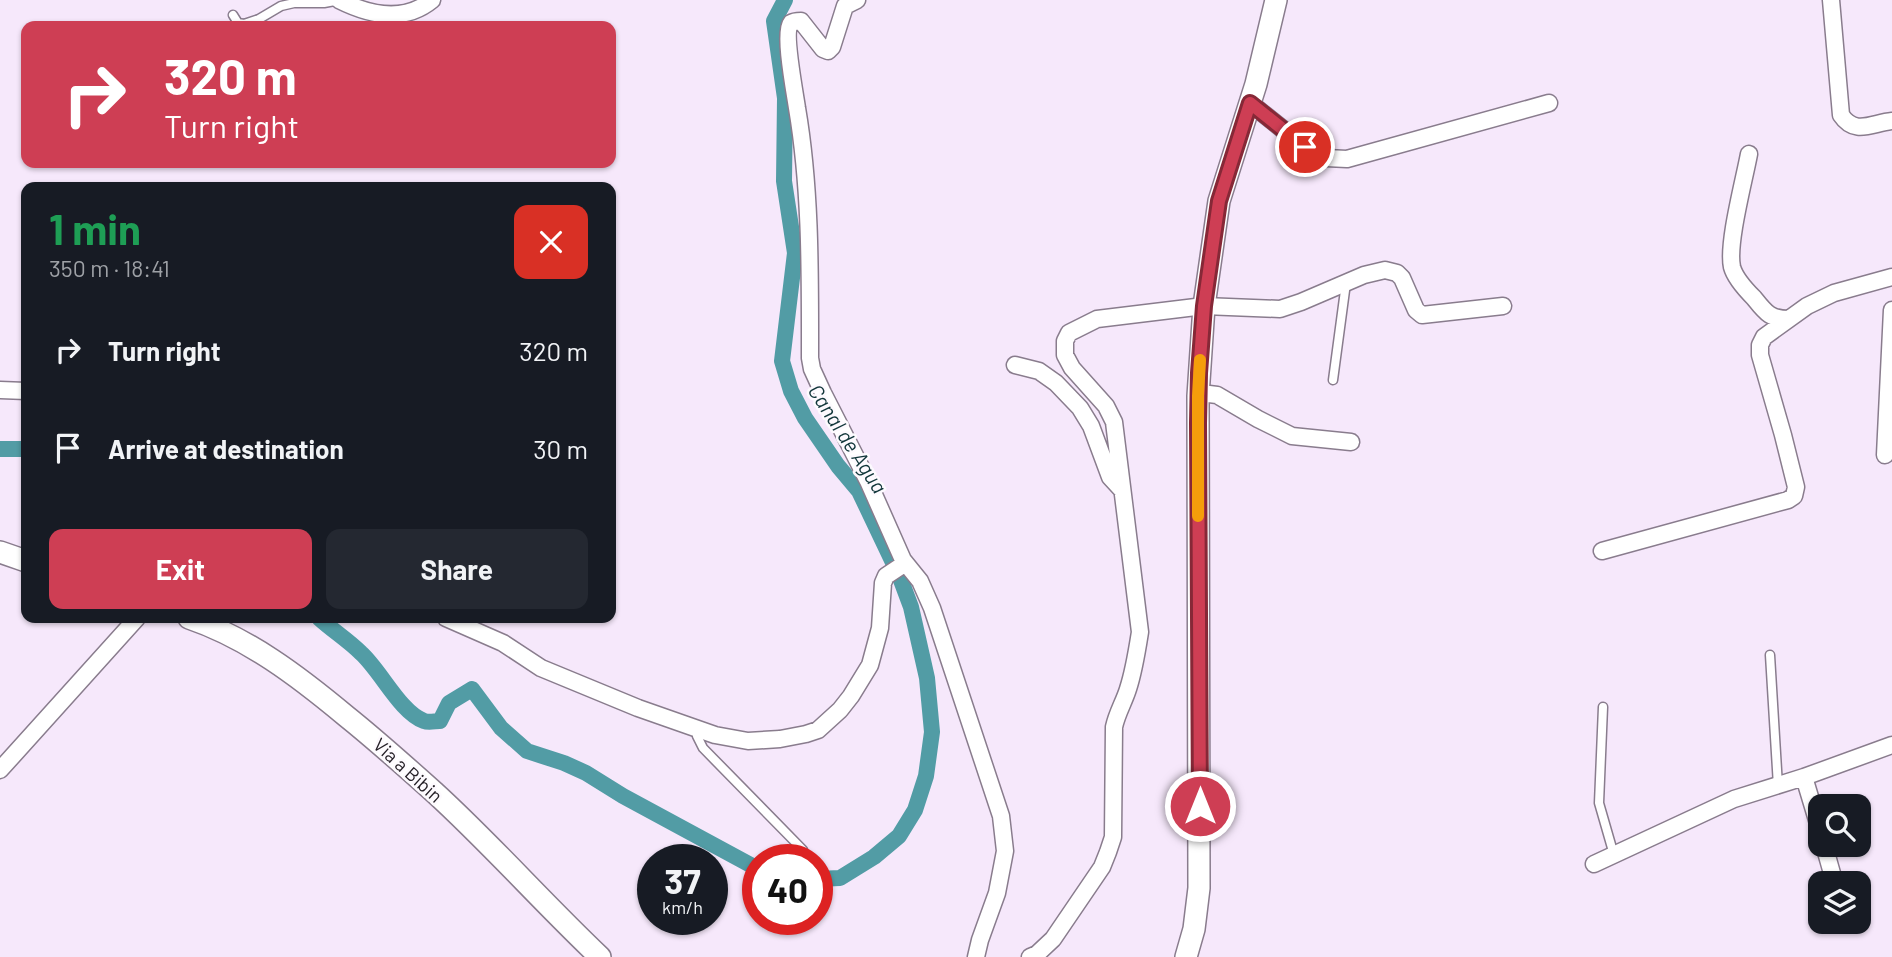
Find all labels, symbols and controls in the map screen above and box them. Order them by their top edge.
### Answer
text: 320 m [164,46,297,105]
icon: right [49,49,140,140]
text: Turn right [164,106,299,144]
pin [1275,117,1335,177]
icon: arrive [1286,128,1324,166]
text: 1 min [49,203,141,253]
button: close [514,205,588,279]
text: 350 m · 18:41 [49,254,170,282]
icon: right [49,331,87,369]
text: Turn right [108,335,221,366]
text: 320 m [519,335,588,366]
water label: Canal de Agua [804,379,893,497]
icon: arrive [49,429,87,467]
text: Arrive at destination [108,433,344,464]
text: 30 m [533,433,588,464]
button: Exit [49,529,312,609]
button: Share [326,529,588,609]
street label: Via a Bibin [369,733,448,807]
position arrow [1163,769,1237,843]
map controls [1808,794,1871,934]
button: search [1808,794,1871,857]
speed limit sign: 40 [742,844,833,935]
text: 37 [664,859,701,901]
button: layers [1808,871,1871,934]
text: km/h [662,896,703,918]

